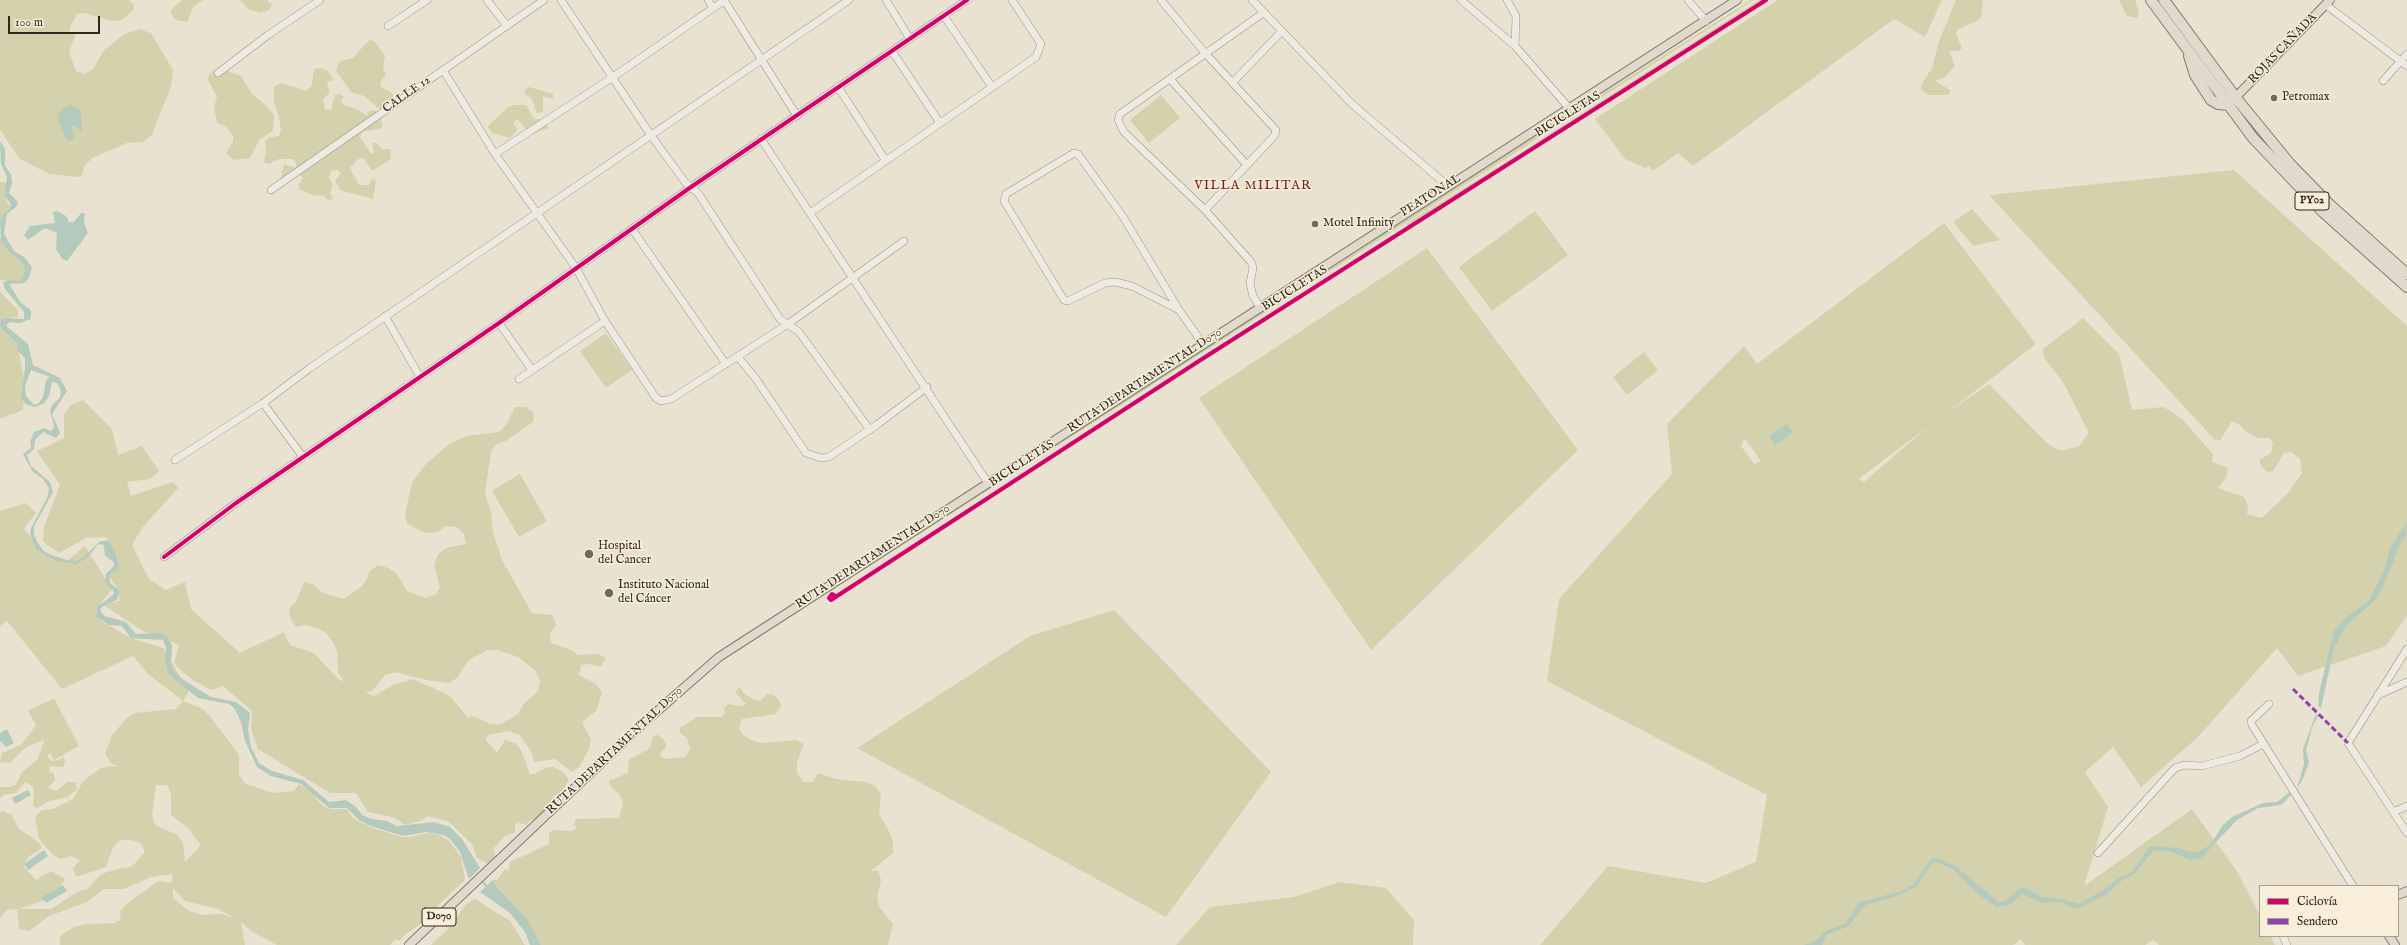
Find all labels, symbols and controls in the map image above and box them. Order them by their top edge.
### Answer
scale bar [10,8,102,34]
street label: ROJAS CAÑADA [2246,11,2320,87]
text: 100 m [15,15,43,30]
street label: CALLE 12 [380,73,434,117]
street label: BICICLETAS [1533,89,1603,141]
place label: Petromax [2282,91,2330,105]
marker: Petromax [2269,93,2279,103]
street label: PEATONAL [1398,172,1464,220]
district label: VILLA MILITAR [1194,178,1312,194]
road number: PY02 [2295,192,2329,210]
place label: Motel Infinity [1323,217,1394,231]
marker: Motel Infinity [1310,219,1320,229]
street label: BICICLETAS [1260,263,1330,315]
street label: RUTA DEPARTAMENTAL D070 [1065,326,1225,436]
street label: BICICLETAS [987,438,1057,490]
street label: RUTA DEPARTAMENTAL D070 [793,502,953,612]
place label: Hospital del Cancer [598,540,651,568]
marker: Hospital del Cancer [583,548,595,560]
place label: Instituto Nacional del Cáncer [618,579,709,607]
marker: Instituto Nacional del Cáncer [603,587,615,599]
street label: RUTA DEPARTAMENTAL D070 [544,684,686,818]
legend [2259,885,2399,937]
text: Ciclovía [2297,894,2337,909]
road number: D070 [422,908,456,926]
text: Sendero [2297,914,2338,929]

